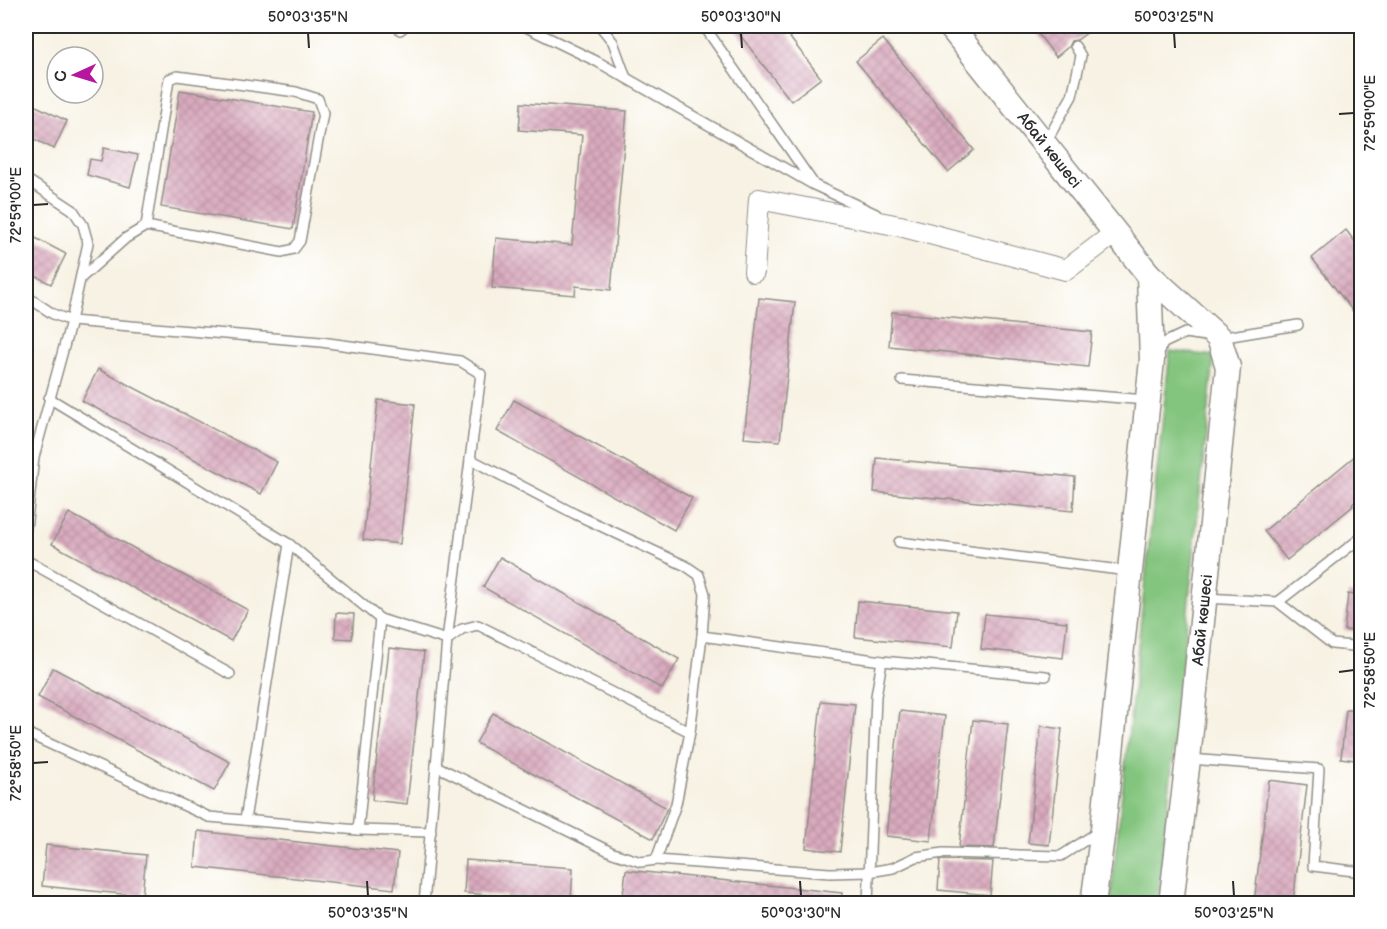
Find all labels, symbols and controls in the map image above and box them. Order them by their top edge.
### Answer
text: 50°03'35"N [268,8,348,27]
text: 50°03'30"N [701,8,781,27]
text: 50°03'25"N [1134,8,1214,27]
north arrow [45,45,105,105]
text: С [52,70,71,82]
text: 72°59'00"E [1361,75,1380,151]
street label: Абай көшесі [1013,108,1085,192]
text: 72°59'00"E [7,167,26,243]
street label: Абай көшесі [1189,573,1217,668]
text: 72°58'50"E [1361,632,1380,708]
text: 72°58'50"E [7,725,26,801]
text: 50°03'35"N [328,904,408,923]
text: 50°03'30"N [761,904,841,923]
text: 50°03'25"N [1194,904,1274,923]

